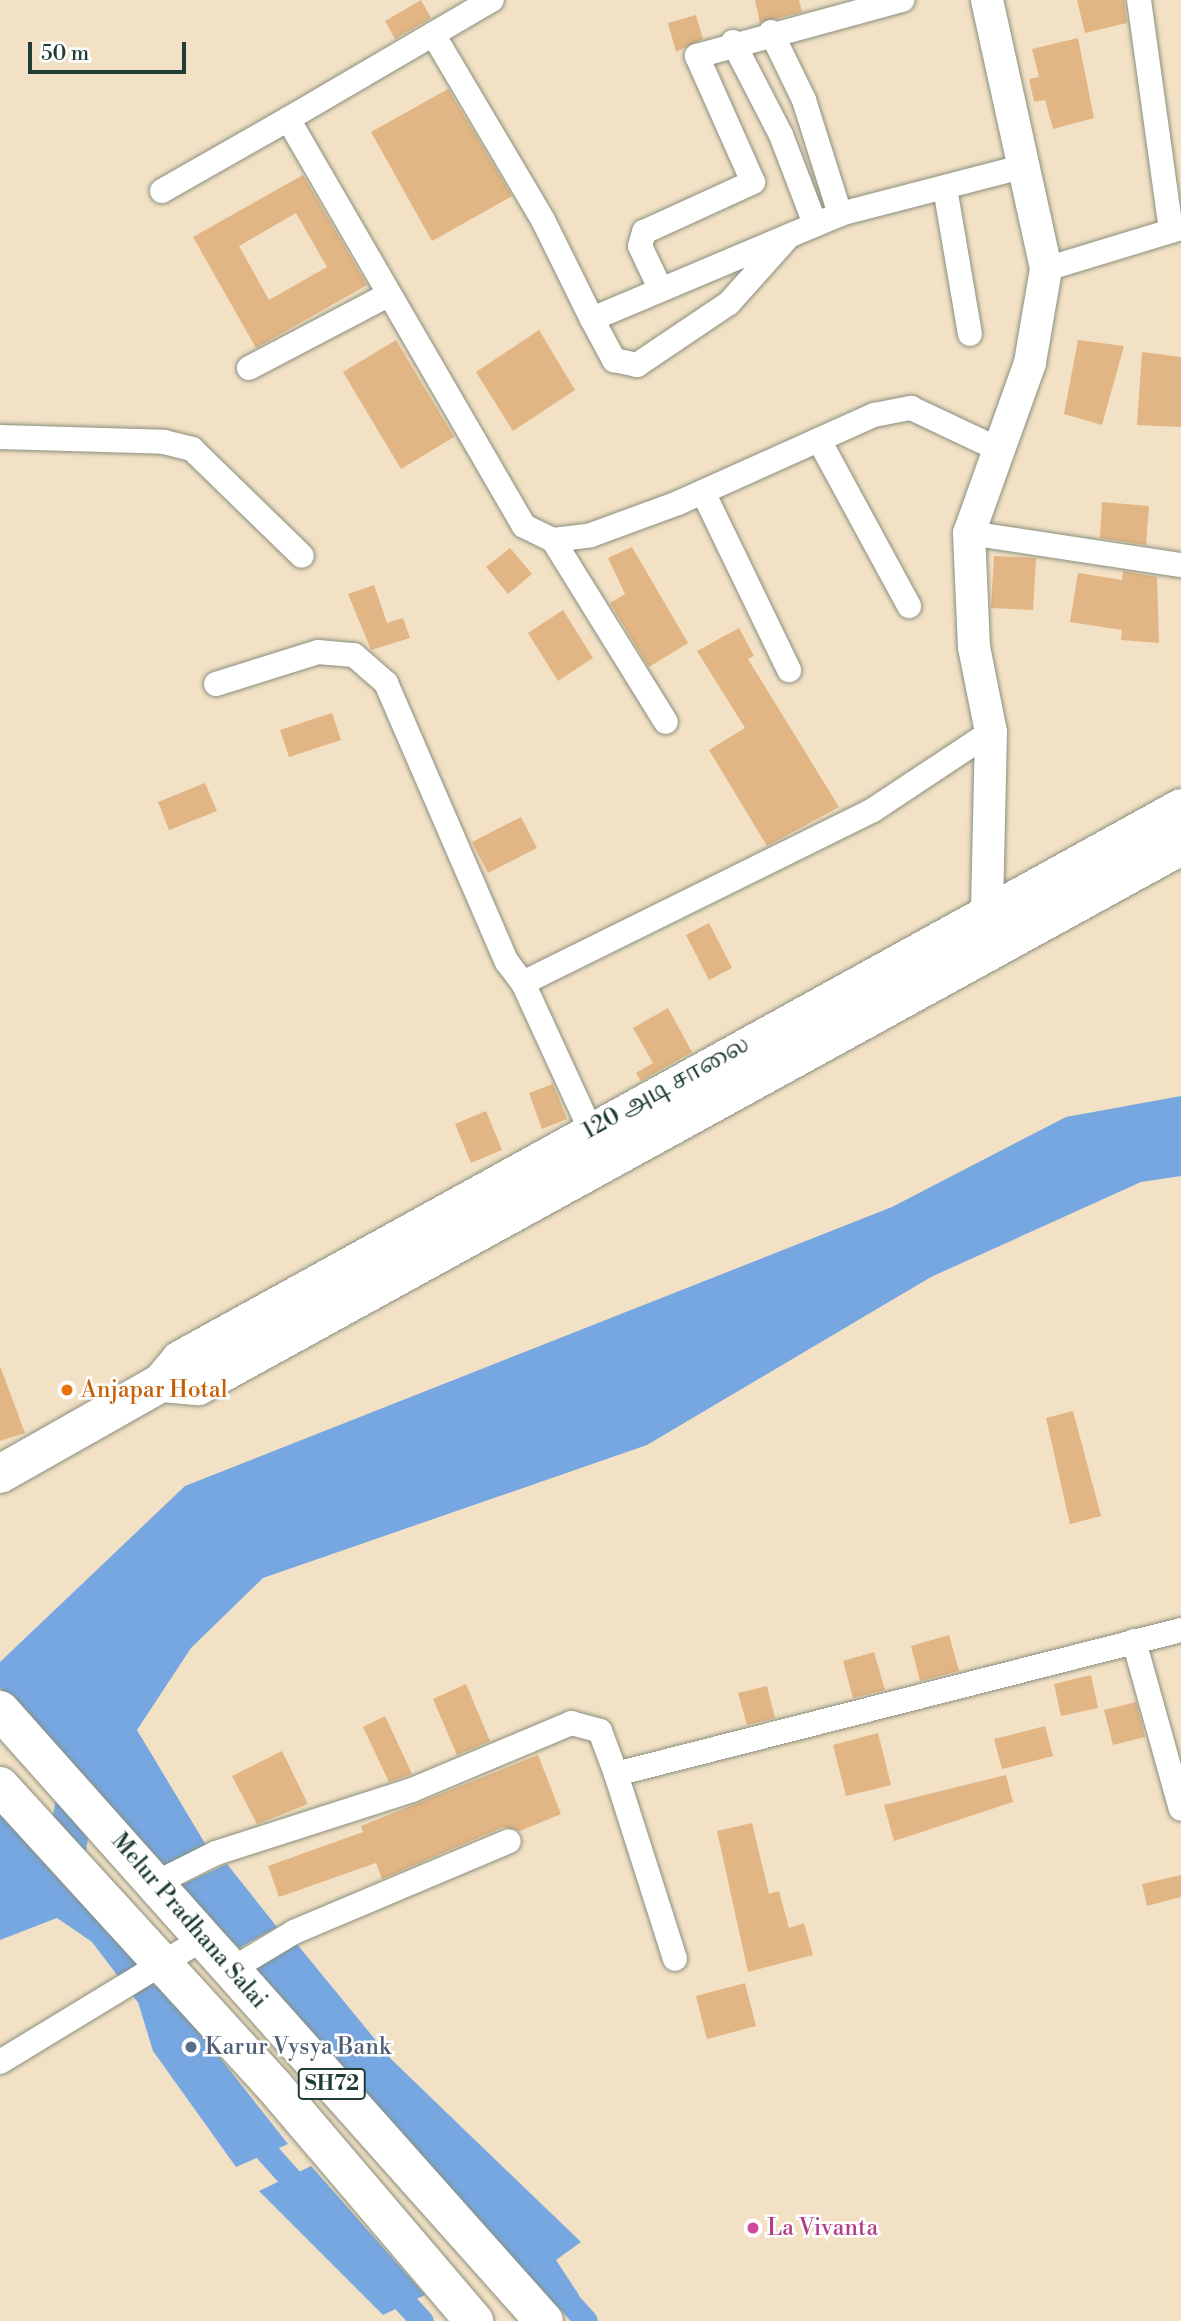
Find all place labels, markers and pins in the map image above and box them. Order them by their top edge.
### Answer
place label: Anjapar Hotal [81,1376,227,1404]
marker: Anjapar Hotal [59,1382,75,1398]
place label: Karur Vysya Bank [205,2033,391,2061]
marker: Karur Vysya Bank [183,2039,199,2055]
place label: La Vivanta [767,2214,878,2242]
marker: La Vivanta [745,2220,761,2236]

